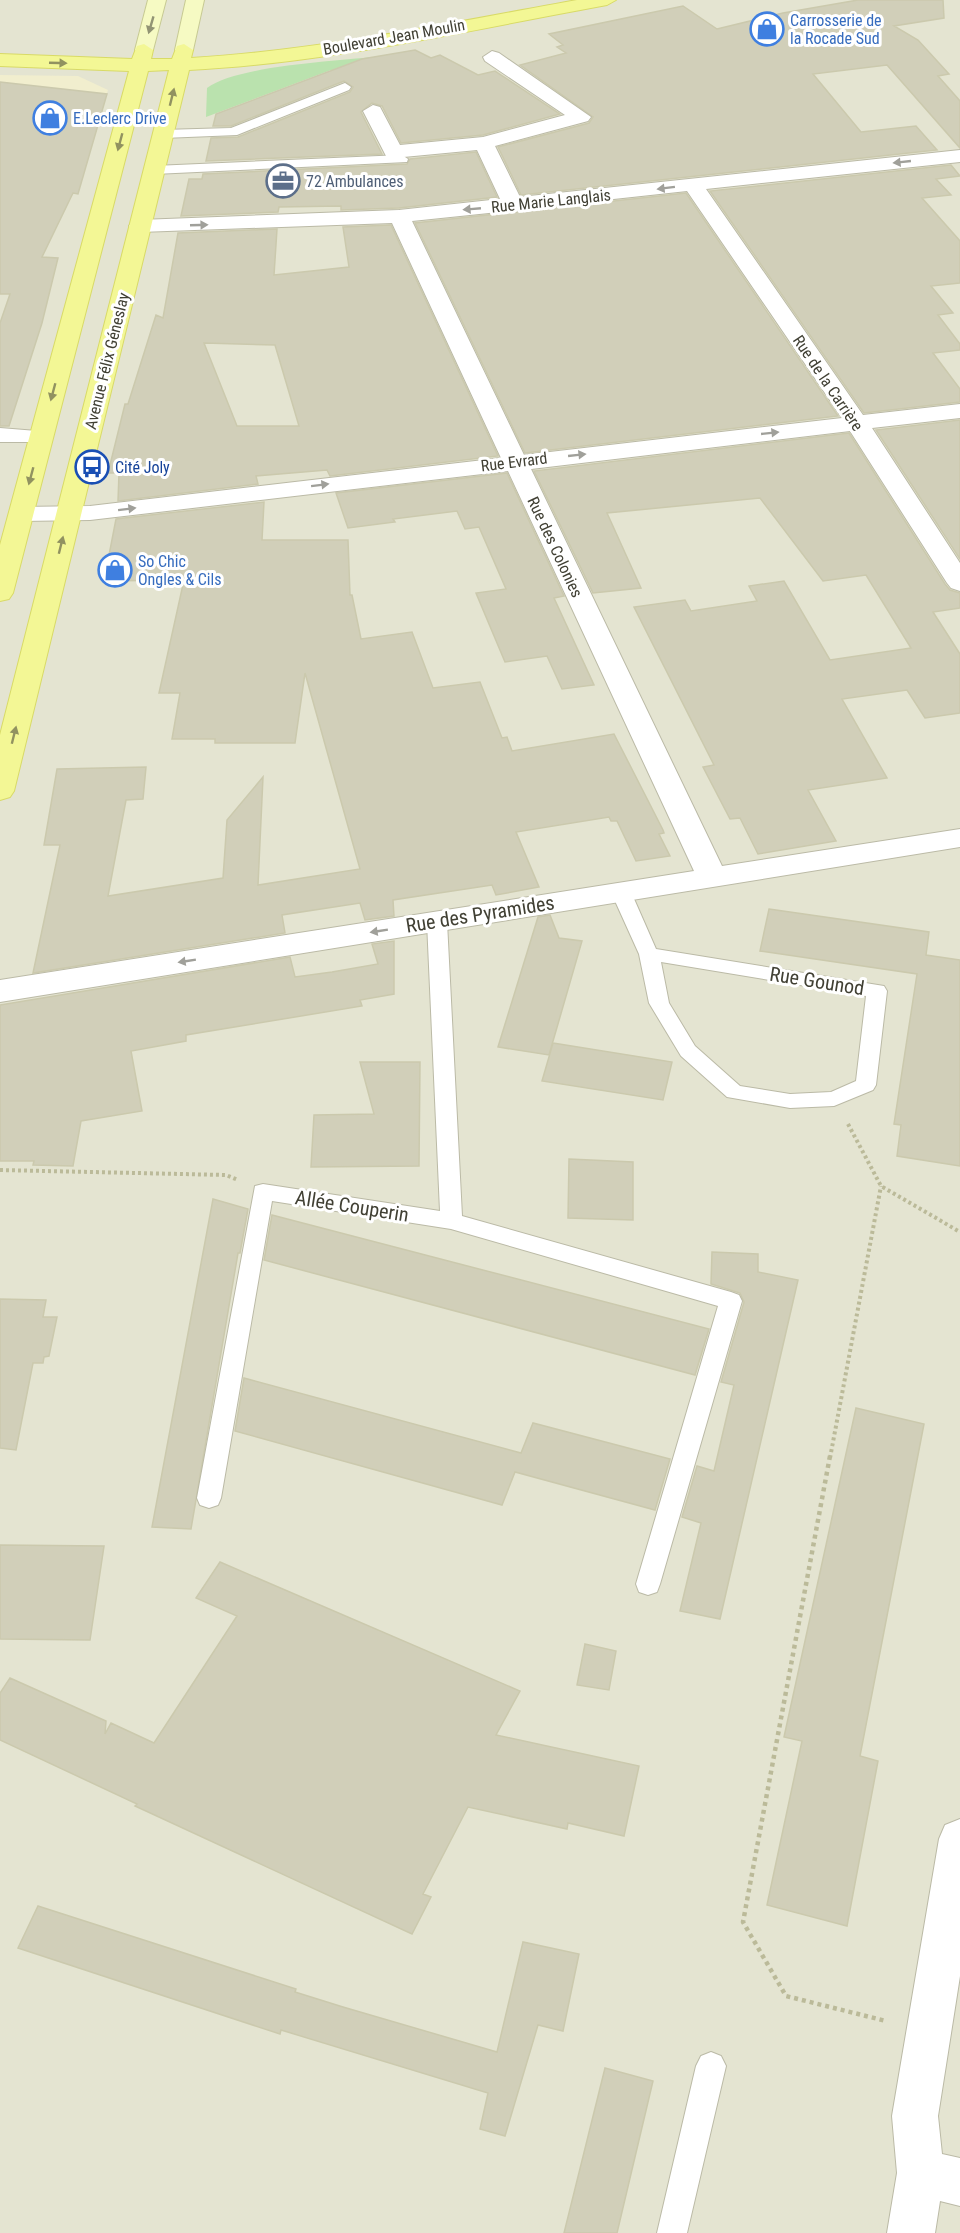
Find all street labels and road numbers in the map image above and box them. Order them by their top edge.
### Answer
street label: Boulevard Jean Moulin [322,15,466,59]
street label: Rue Marie Langlais [490,185,612,217]
street label: Avenue Félix Géneslay [81,290,133,431]
street label: Rue de la Carrière [789,332,867,434]
street label: Rue Evrard [480,448,548,476]
street label: Rue des Colonies [523,494,587,600]
street label: Rue des Pyramides [404,890,556,938]
street label: Rue Gounod [768,962,866,1000]
street label: Allée Couperin [293,1185,411,1227]

